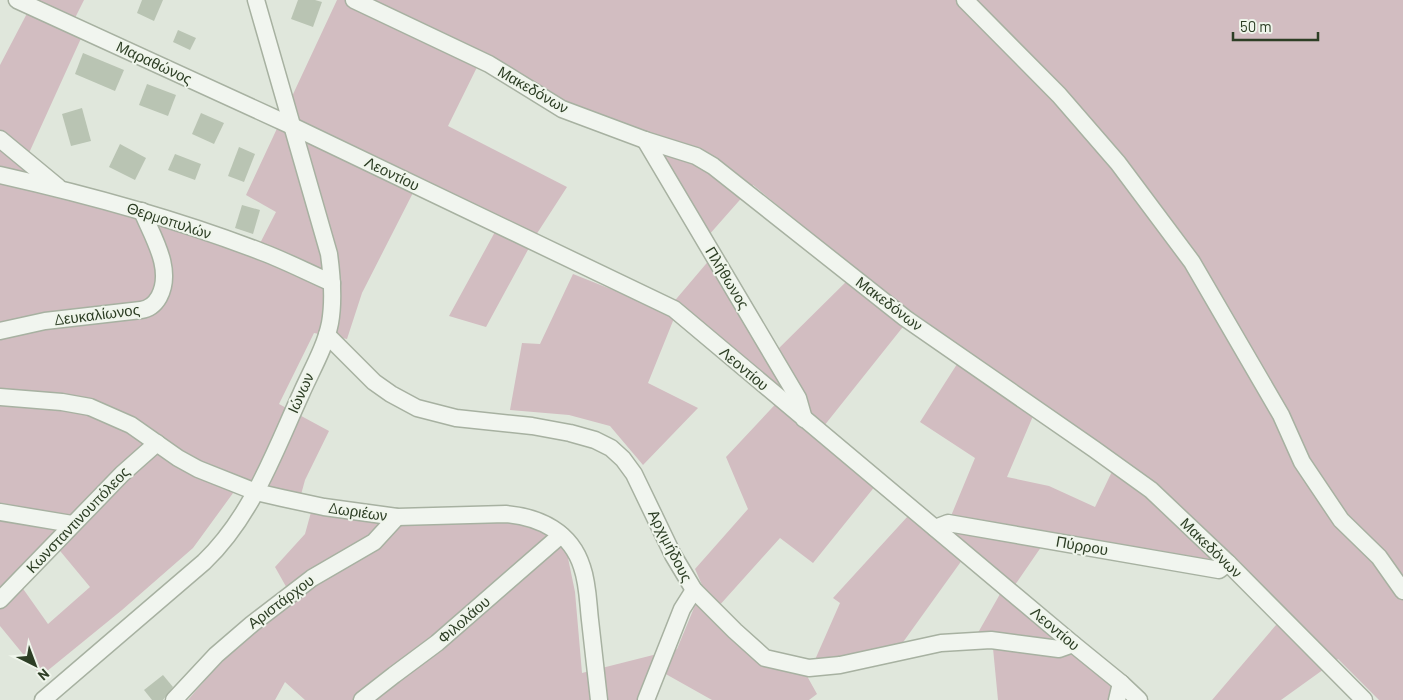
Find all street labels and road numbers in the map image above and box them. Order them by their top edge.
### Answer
street label: Μαραθώνος [114,37,195,87]
street label: Μακεδόνων [495,62,572,117]
street label: Λεοντίου [362,152,423,194]
street label: Θερμοπυλών [125,198,214,242]
street label: Πλήθωνος [702,243,754,312]
street label: Μακεδόνων [853,272,926,334]
street label: Δευκαλίωνος [53,300,141,328]
street label: Λεοντίου [717,343,773,394]
street label: Ιώνων [283,369,317,416]
street label: Κωνσταντινουπόλεος [22,462,133,576]
street label: Δωριέων [328,498,389,524]
street label: Αρχιμήδους [645,507,697,585]
street label: Μακεδόνων [1177,513,1246,581]
street label: Πύρρου [1055,532,1110,558]
street label: Αριστάρχου [244,571,317,632]
street label: Φιλολάου [434,592,493,647]
street label: Λεοντίου [1028,603,1084,654]

